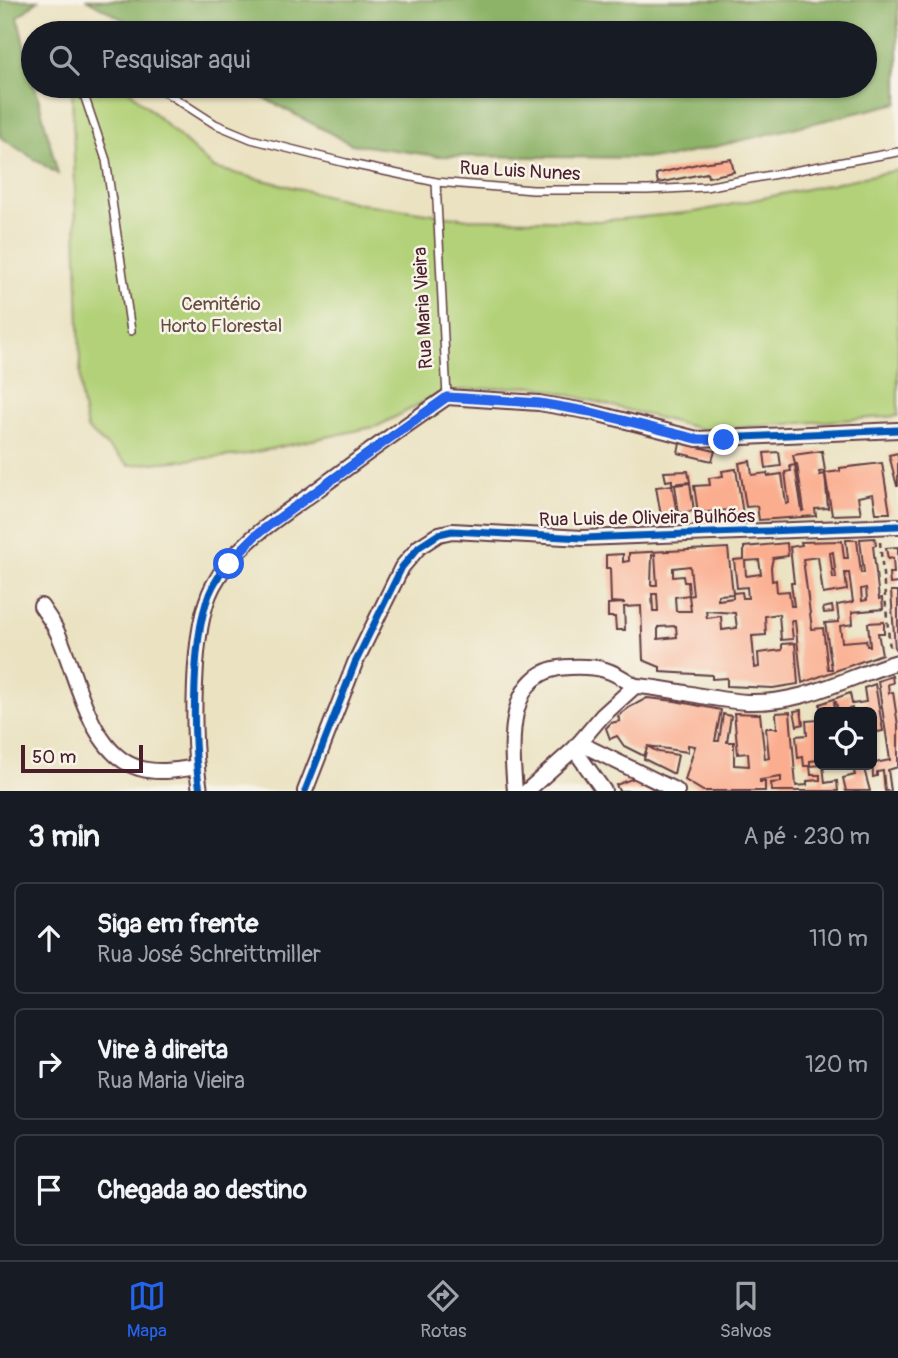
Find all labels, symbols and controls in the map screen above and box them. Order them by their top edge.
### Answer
search box [21,21,877,98]
icon: search [45,41,83,79]
text: Pesquisar aqui [101,44,250,76]
street label: Rua Luis Nunes [459,156,581,186]
street label: Rua Maria Vieira [408,246,438,370]
park label: Cemitério Horto Florestal [160,292,282,338]
route end [708,424,739,455]
street label: Rua Luis de Oliveira Bulhões [539,504,756,532]
route start [213,548,244,579]
map controls [814,707,877,770]
button: locate [814,707,877,770]
scale bar [21,742,144,774]
text: 50 m [32,745,76,769]
text: 3 min [28,818,100,855]
text: A pé · 230 m [743,822,870,851]
text: Siga em frente [97,908,258,940]
icon: ahead [30,919,68,957]
text: 110 m [809,924,868,953]
text: Rua José Schreittmiller [97,940,321,969]
text: Vire à direita [97,1034,228,1066]
icon: right [30,1045,68,1083]
text: 120 m [805,1050,868,1079]
text: Rua Maria Vieira [97,1066,245,1095]
icon: arrive [30,1171,68,1209]
text: Chegada ao destino [97,1174,307,1206]
tab: Mapa [127,1277,167,1343]
tab: Rotas [420,1277,466,1343]
tab: Salvos [720,1277,771,1343]

